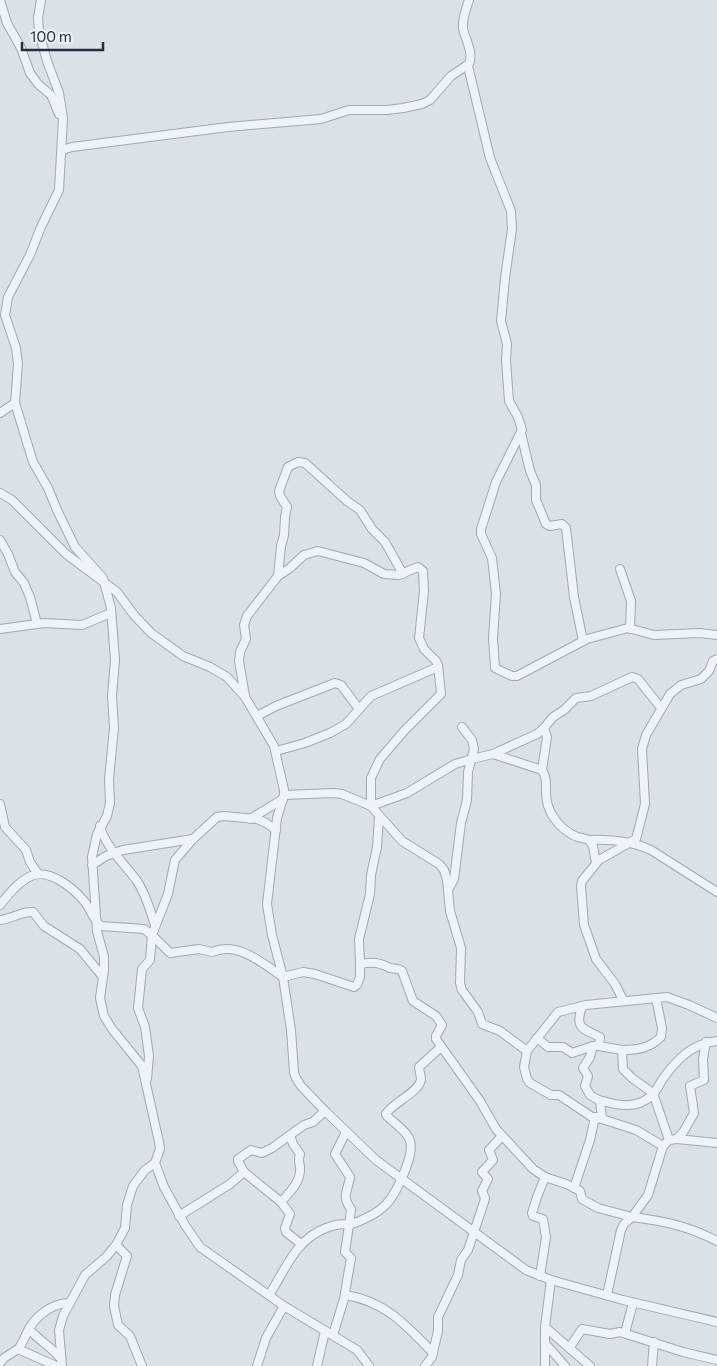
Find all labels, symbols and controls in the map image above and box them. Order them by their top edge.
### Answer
scale bar [22,20,104,52]
text: 100 m [30,27,72,45]

